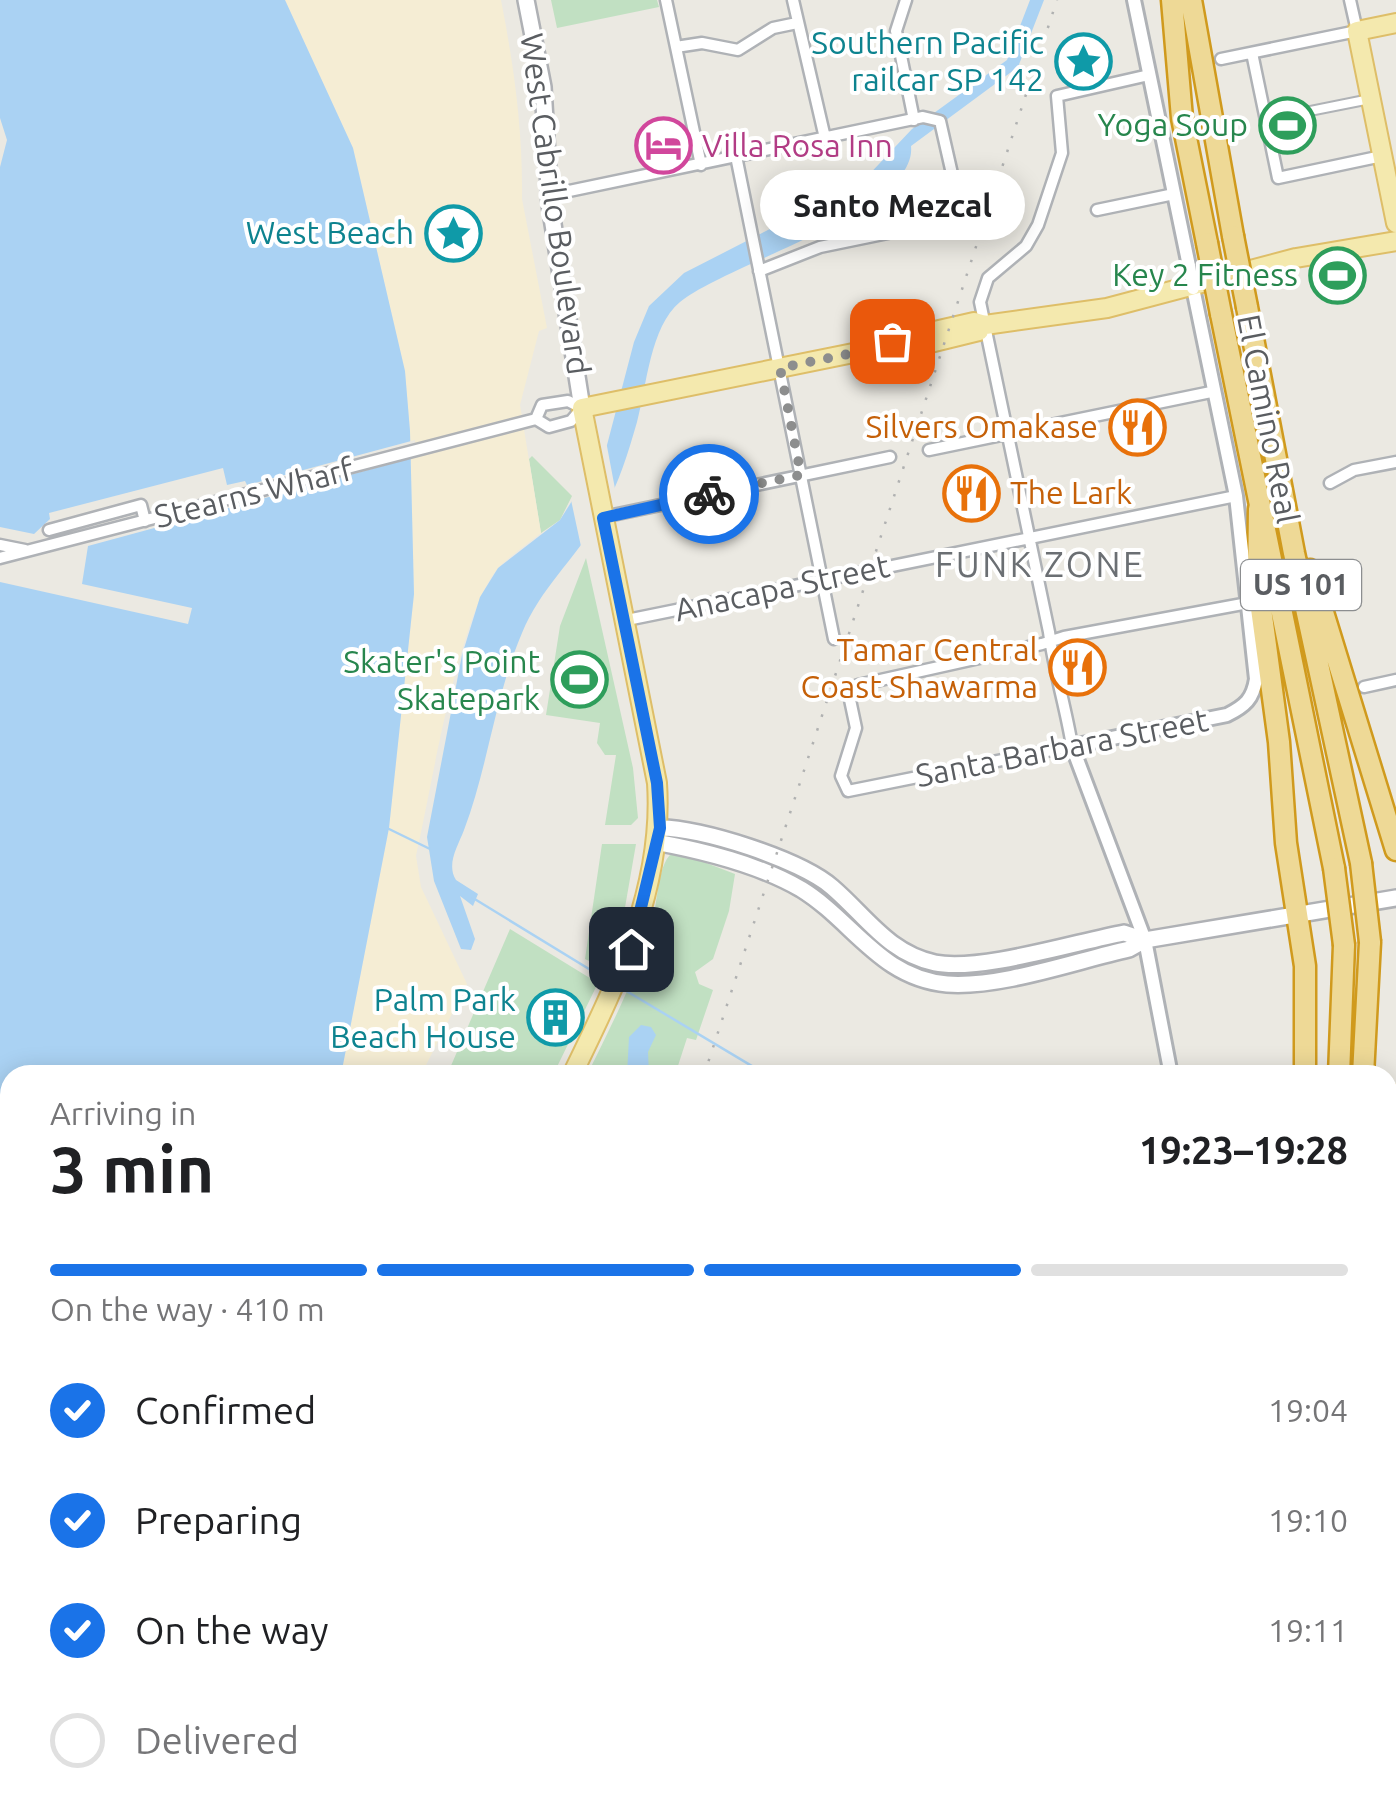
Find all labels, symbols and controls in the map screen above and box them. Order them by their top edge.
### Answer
place label: Southern Pacific railcar SP 142 [811,24,1044,97]
street label: West Cabrillo Boulevard [514,31,598,377]
place icon: Southern Pacific railcar SP 142 [1053,31,1113,91]
sports icon: Yoga Soup [1257,95,1317,155]
place label: Yoga Soup [1098,106,1248,142]
hotel icon: Villa Rosa Inn [633,116,693,176]
place label: Villa Rosa Inn [702,127,893,163]
callout: Santo Mezcal [760,171,1024,241]
text: Santo Mezcal [793,187,992,223]
place icon: West Beach [423,203,483,263]
place label: West Beach [246,214,414,250]
sports icon: Key 2 Fitness [1307,245,1367,305]
place label: Key 2 Fitness [1112,256,1298,292]
pin [850,299,935,384]
street label: El Camino Real [1231,311,1307,526]
icon: bag [865,314,920,369]
restaurant icon: Silvers Omakase [1107,397,1167,457]
place label: Silvers Omakase [866,408,1098,444]
courier [659,444,759,544]
street label: Stearns Wharf [151,450,358,534]
restaurant icon: The Lark [941,463,1001,523]
icon: bike [682,467,737,522]
place label: The Lark [1010,474,1132,510]
district label: FUNK ZONE [935,544,1145,584]
street label: Anacapa Street [671,547,893,627]
road number: US 101 [1241,560,1361,610]
place label: Tamar Central Coast Shawarma [801,631,1038,704]
restaurant icon: Tamar Central Coast Shawarma [1047,638,1107,698]
place label: Skater's Point Skatepark [343,643,540,716]
sports icon: Skater's Point Skatepark [549,650,609,710]
street label: Santa Barbara Street [913,701,1211,793]
pin [589,907,674,992]
icon: home [604,922,659,977]
place label: Palm Park Beach House [330,981,516,1054]
building icon: Palm Park Beach House [525,988,585,1048]
text: Arriving in [50,1095,196,1131]
text: 19:23–19:28 [1139,1129,1348,1171]
text: 3 min [50,1132,214,1205]
text: On the way · 410 m [50,1291,325,1327]
icon: check [50,1383,105,1438]
text: Confirmed [135,1389,316,1431]
text: 19:04 [1268,1392,1348,1428]
icon: check [50,1493,105,1548]
text: Preparing [135,1499,302,1541]
text: 19:10 [1268,1502,1348,1538]
icon: check [50,1603,105,1658]
text: On the way [135,1609,328,1651]
text: 19:11 [1268,1612,1348,1648]
text: Delivered [135,1719,299,1761]

